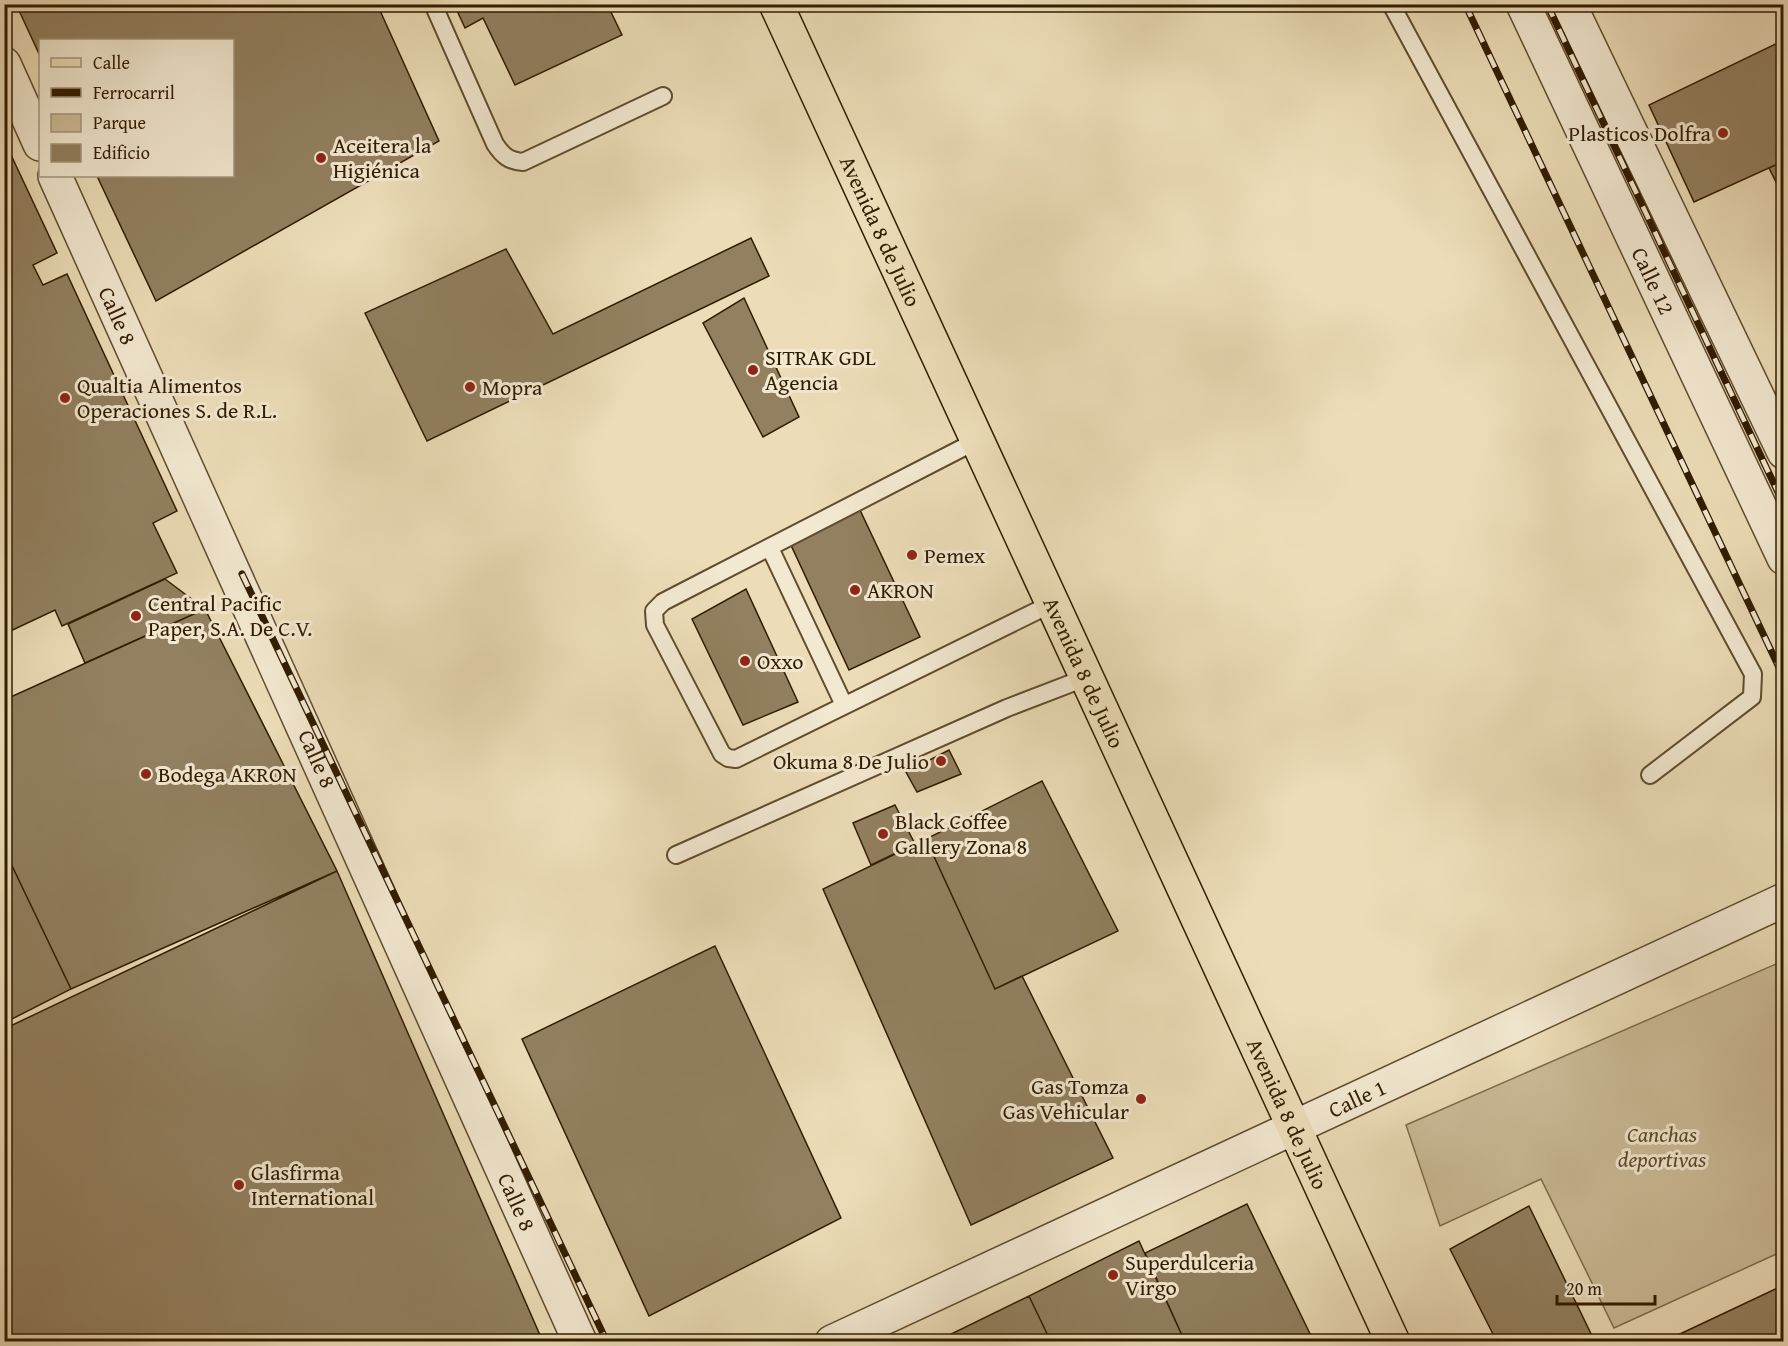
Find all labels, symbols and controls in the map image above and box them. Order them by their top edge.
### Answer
legend [39,39,234,177]
text: Calle [93,49,130,76]
text: Ferrocarril [93,79,175,106]
text: Parque [93,109,146,136]
place label: Plasticos Dolfra [1568,117,1712,149]
marker: Plasticos Dolfra [1716,126,1730,140]
place label: Aceitera la Higiénica [333,129,432,186]
text: Edificio [93,139,150,166]
street label: Avenida 8 de Julio [832,150,929,312]
marker: Aceitera la Higiénica [314,151,328,165]
street label: Calle 12 [1624,242,1683,320]
street label: Calle 8 [91,281,145,350]
place label: SITRAK GDL Agencia [765,341,876,398]
marker: SITRAK GDL Agencia [746,363,760,377]
place label: Qualtia Alimentos Operaciones S. de R.L. [77,369,277,426]
place label: Mopra [482,371,543,403]
marker: Mopra [463,380,477,394]
marker: Qualtia Alimentos Operaciones S. de R.L. [58,391,72,405]
place label: Pemex [924,539,986,571]
marker: Pemex [905,548,919,562]
place label: AKRON [867,574,934,606]
marker: AKRON [848,583,862,597]
place label: Central Pacific Paper, S.A. De C.V. [148,587,312,644]
street label: Avenida 8 de Julio [1035,591,1133,753]
marker: Central Pacific Paper, S.A. De C.V. [129,609,143,623]
place label: Oxxo [757,645,804,677]
marker: Oxxo [738,654,752,668]
street label: Calle 8 [290,724,344,793]
place label: Okuma 8 De Julio [773,745,929,777]
marker: Okuma 8 De Julio [934,754,948,768]
place label: Bodega AKRON [158,758,297,790]
marker: Bodega AKRON [139,767,153,781]
place label: Black Coffee Gallery Zona 8 [895,805,1027,862]
marker: Black Coffee Gallery Zona 8 [876,827,890,841]
street label: Avenida 8 de Julio [1239,1033,1336,1195]
place label: Gas Tomza Gas Vehicular [1003,1070,1130,1127]
street label: Calle 1 [1323,1071,1391,1125]
marker: Gas Tomza Gas Vehicular [1134,1092,1148,1106]
park label: Canchas deportivas [1618,1118,1706,1175]
place label: Glasfirma International [251,1156,374,1213]
street label: Calle 8 [490,1168,544,1236]
marker: Glasfirma International [232,1178,246,1192]
place label: Superdulceria Virgo [1125,1246,1255,1303]
marker: Superdulceria Virgo [1106,1268,1120,1282]
scale bar [1557,1268,1654,1306]
text: 20 m [1566,1275,1602,1302]

